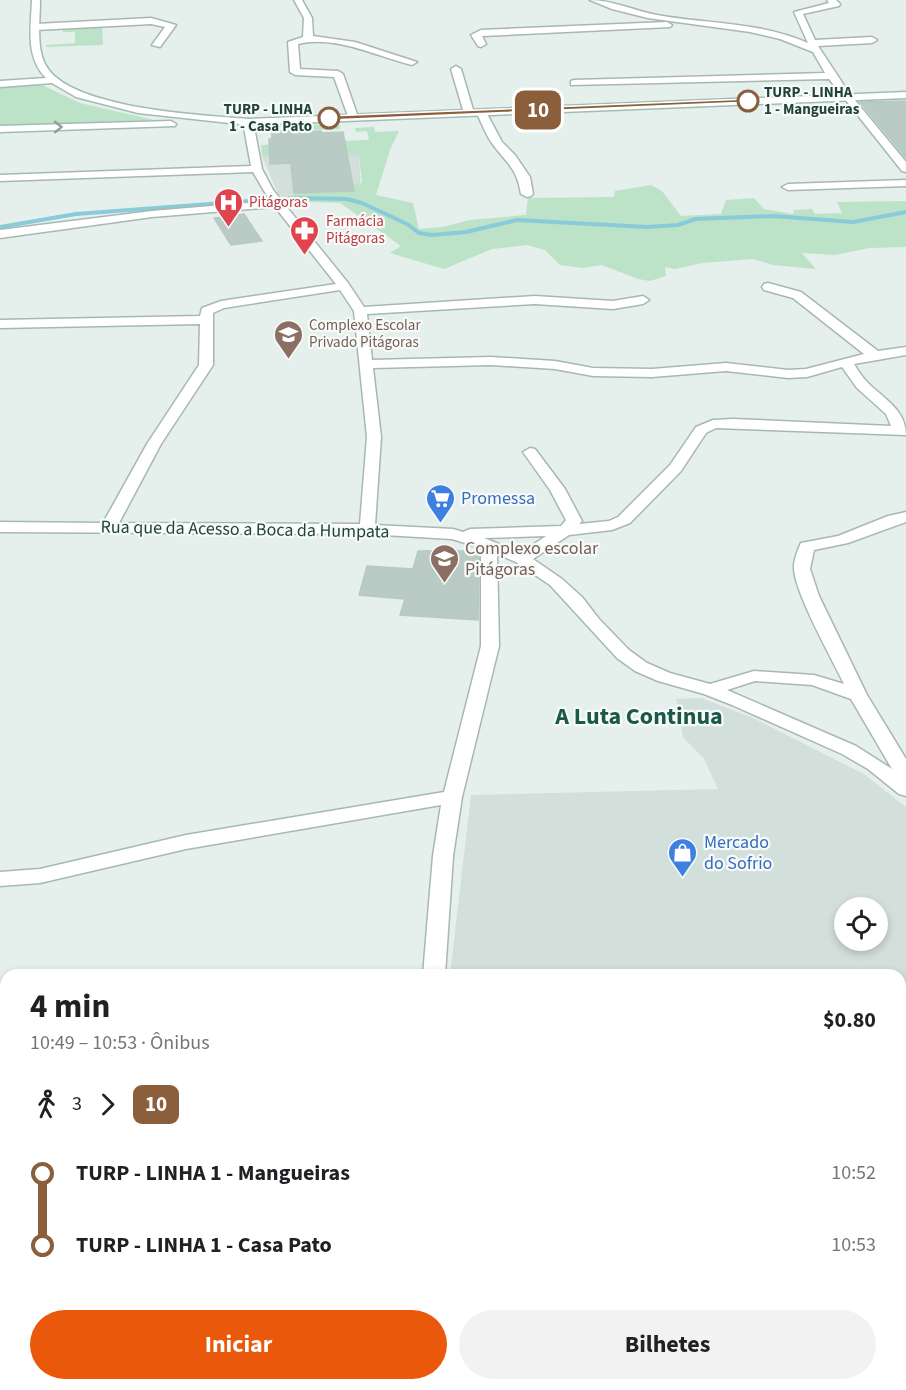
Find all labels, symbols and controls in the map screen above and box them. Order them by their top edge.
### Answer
place label: TURP - LINHA 1 - Mangueiras [764,82,860,120]
line badge: 10 [511,90,565,130]
marker: TURP - LINHA 1 - Mangueiras [737,90,759,112]
text: 10 [527,95,549,125]
place label: TURP - LINHA 1 - Casa Pato [224,99,312,137]
marker: TURP - LINHA 1 - Casa Pato [318,107,340,129]
one-way arrow [54,121,63,134]
hospital icon: Pitágoras [212,186,244,228]
place label: Pitágoras [249,192,308,213]
place label: Farmácia Pitágoras [326,211,385,249]
pharmacy icon: Farmácia Pitágoras [289,214,321,256]
place label: Complexo Escolar Privado Pitágoras [309,315,421,353]
school or university icon: Complexo Escolar Privado Pitágoras [272,318,304,360]
supermarket icon: Promessa [424,482,456,524]
place label: Promessa [461,486,535,511]
street label: Rua que da Acesso a Boca da Humpata [100,514,390,545]
place label: Complexo escolar Pitágoras [465,536,599,582]
school or university icon: Complexo escolar Pitágoras [428,542,460,584]
district label: A Luta Continua [554,699,723,734]
place label: Mercado do Sofrio [704,830,772,876]
shop icon: Mercado do Sofrio [667,836,699,878]
map controls [834,897,888,951]
button: locate [834,897,888,951]
text: 4 min [30,983,110,1030]
text: $0.80 [823,1004,876,1036]
text: 10:49 – 10:53 · Ônibus [30,1029,210,1057]
icon: walk [30,1088,63,1121]
icon: forward [91,1088,124,1121]
text: 10 [145,1089,167,1119]
text: 3 [72,1090,82,1118]
text: TURP - LINHA 1 - Mangueiras [76,1157,350,1189]
text: 10:52 [831,1159,876,1187]
text: TURP - LINHA 1 - Casa Pato [76,1229,332,1261]
text: 10:53 [831,1231,876,1259]
button: Iniciar [30,1310,447,1379]
button: Bilhetes [459,1310,876,1379]

